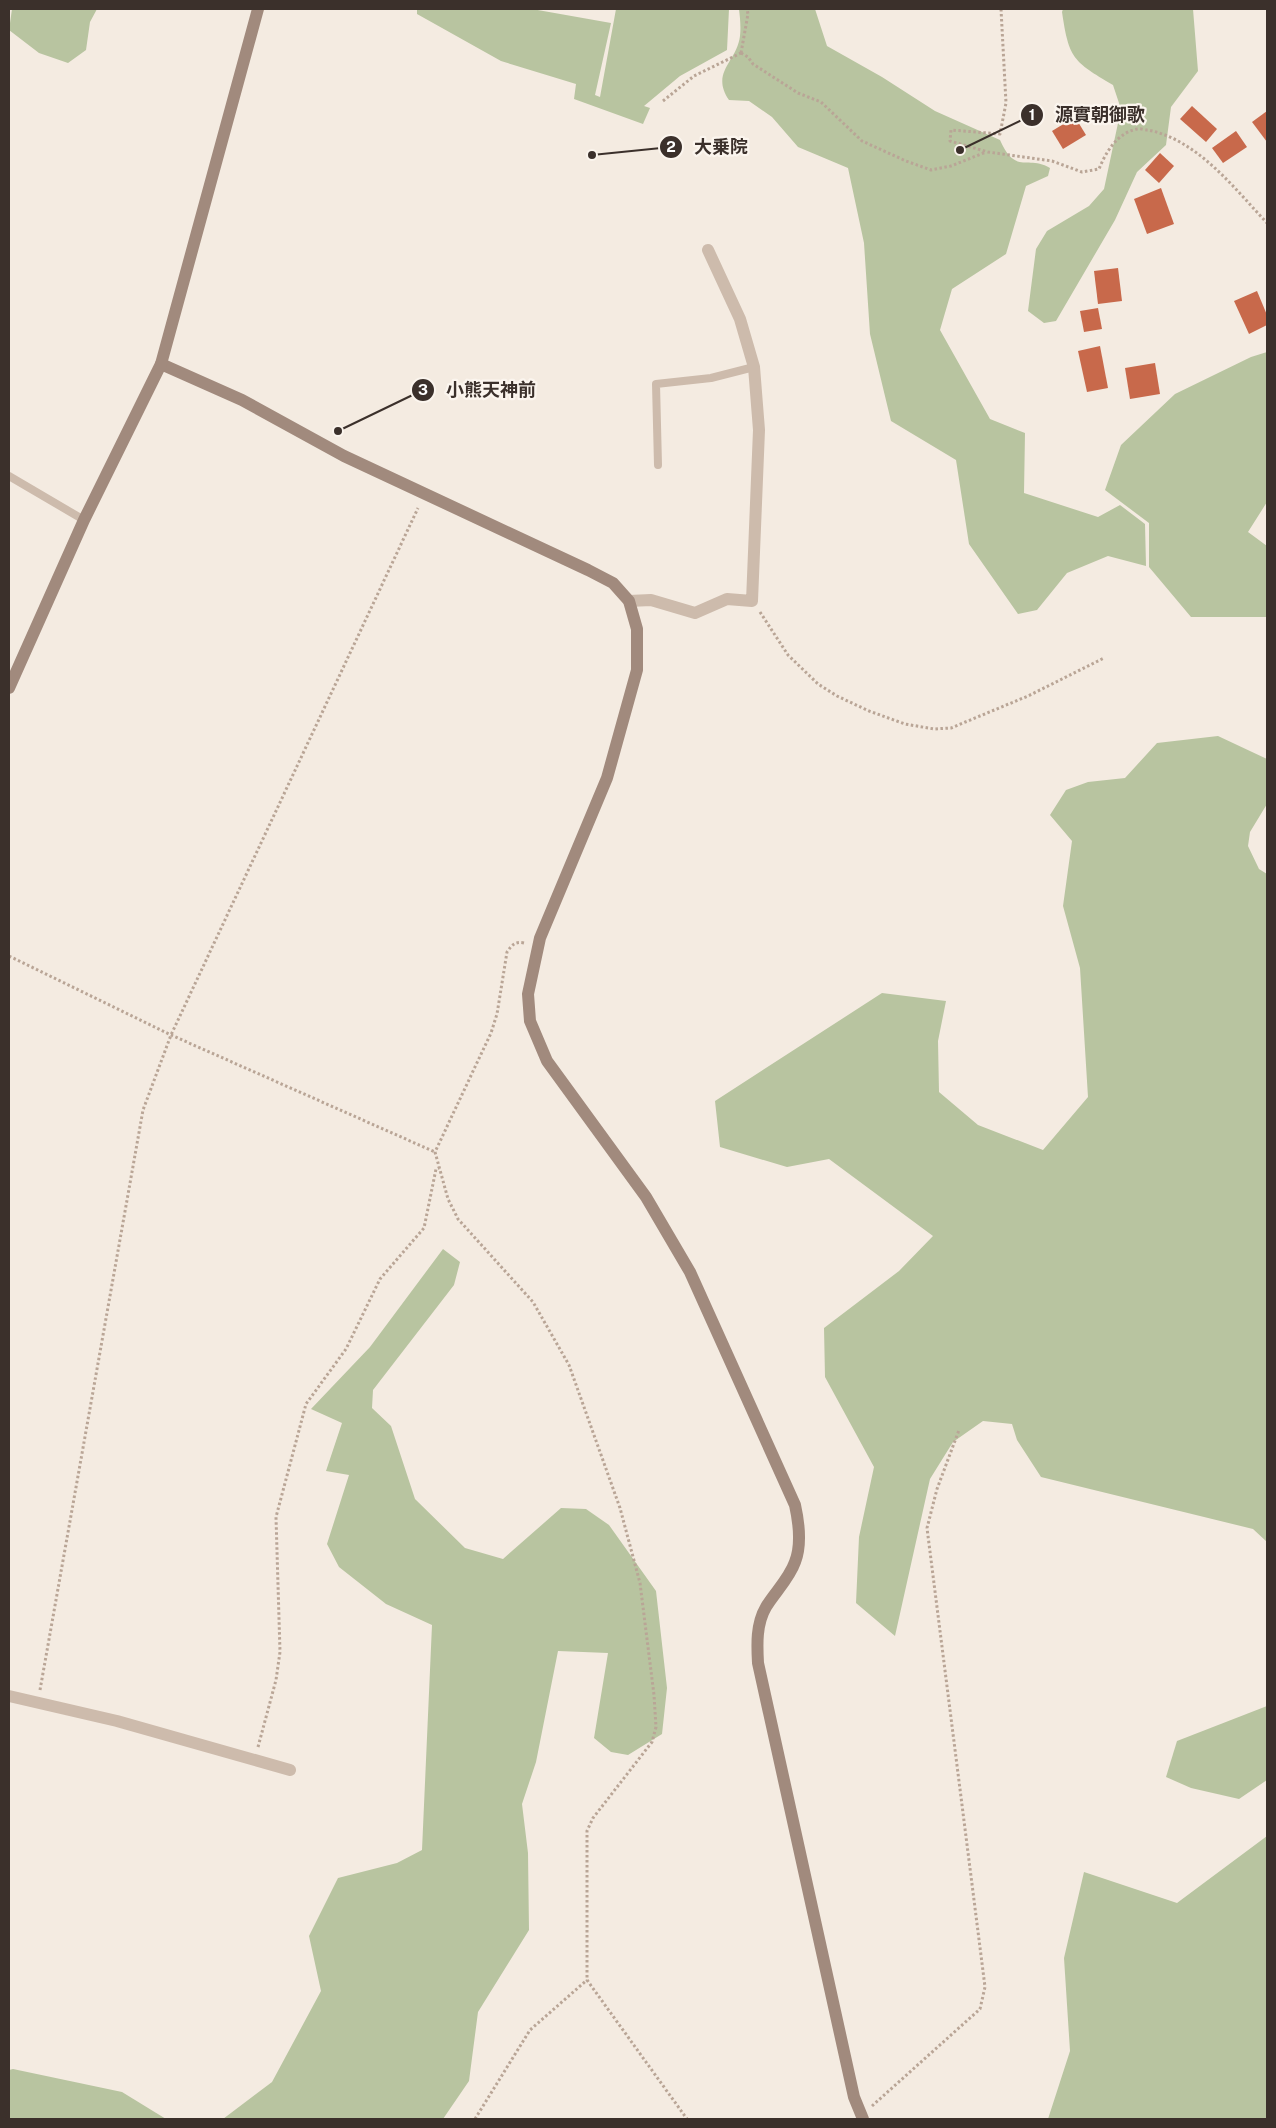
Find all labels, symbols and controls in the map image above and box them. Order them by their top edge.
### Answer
callout: 源實朝御歌 [1020,98,1155,131]
text: 源實朝御歌 [1055,104,1145,125]
text: 1 [1029,106,1035,123]
callout: 大乗院 [659,130,758,163]
text: 大乗院 [694,136,748,157]
text: 2 [666,138,676,155]
callout: 小熊天神前 [411,374,546,407]
text: 小熊天神前 [446,379,536,400]
text: 3 [418,381,428,398]

